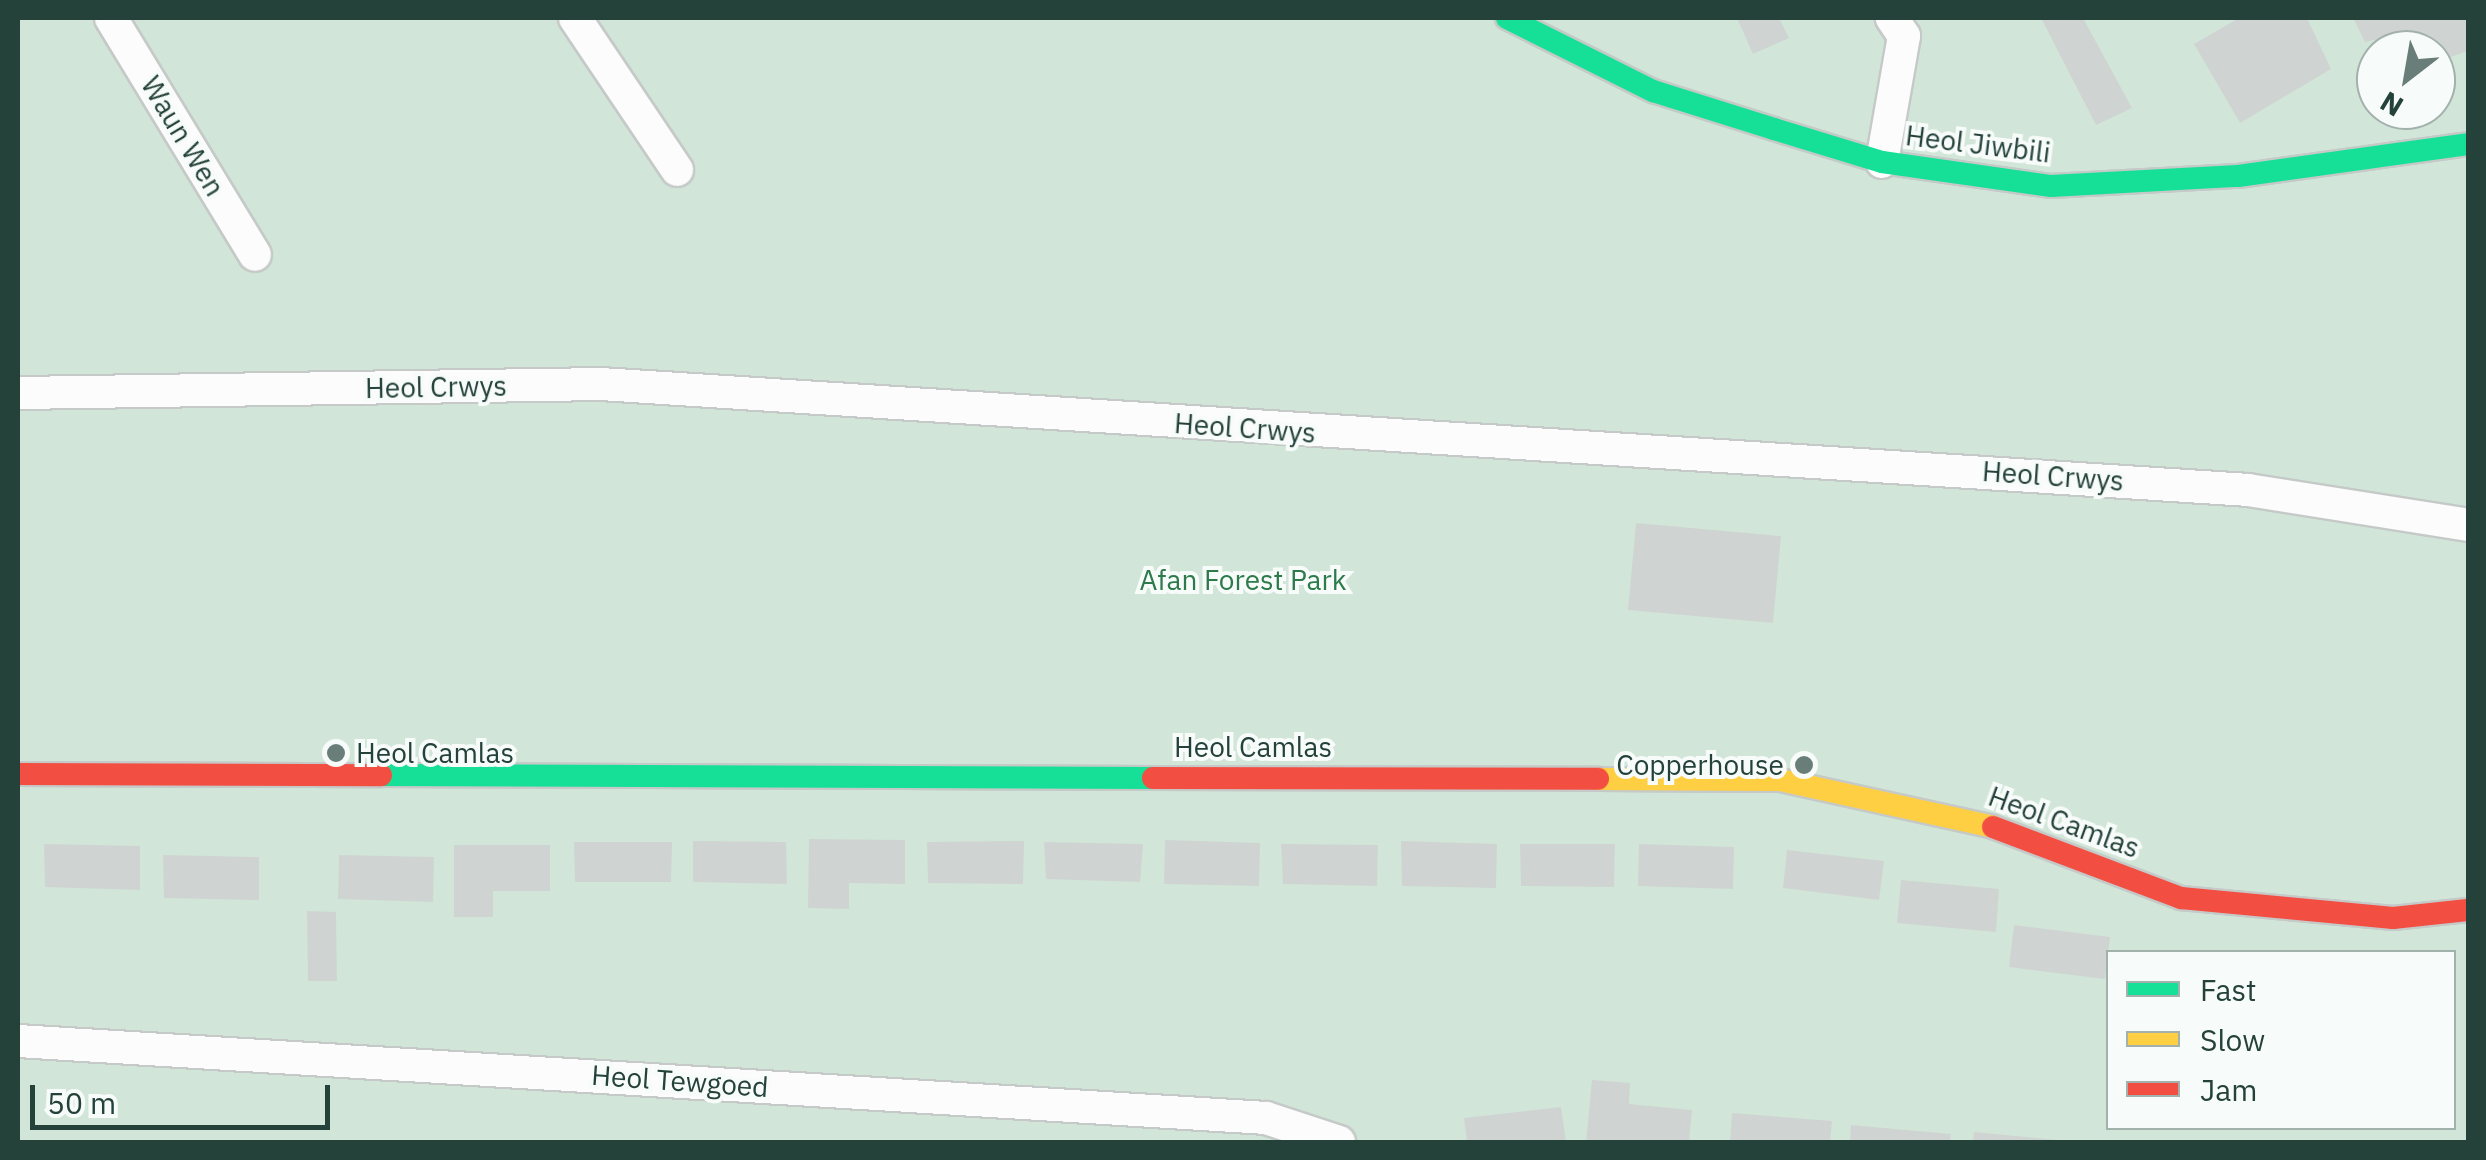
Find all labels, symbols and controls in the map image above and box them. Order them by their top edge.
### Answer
north arrow [2356,30,2456,130]
street label: Waun Wen [134,70,232,202]
text: N [2373,83,2410,126]
street label: Heol Jiwbili [1904,118,2052,170]
street label: Heol Crwys [365,369,507,405]
street label: Heol Crwys [1173,406,1317,450]
street label: Heol Crwys [1981,454,2125,498]
park label: Afan Forest Park [1139,563,1347,597]
street label: Heol Camlas [1174,730,1332,764]
place label: Heol Camlas [356,736,514,770]
marker: Heol Camlas [325,742,347,764]
place label: Copperhouse [1616,748,1784,782]
marker: Copperhouse [1793,754,1815,776]
street label: Heol Camlas [1984,779,2144,865]
legend [2106,950,2456,1130]
text: Fast [2200,970,2257,1009]
text: Slow [2200,1020,2265,1059]
street label: Heol Tewgoed [590,1058,770,1104]
scale bar [35,1065,335,1127]
text: Jam [2200,1070,2258,1109]
text: 50 m [47,1083,116,1122]

